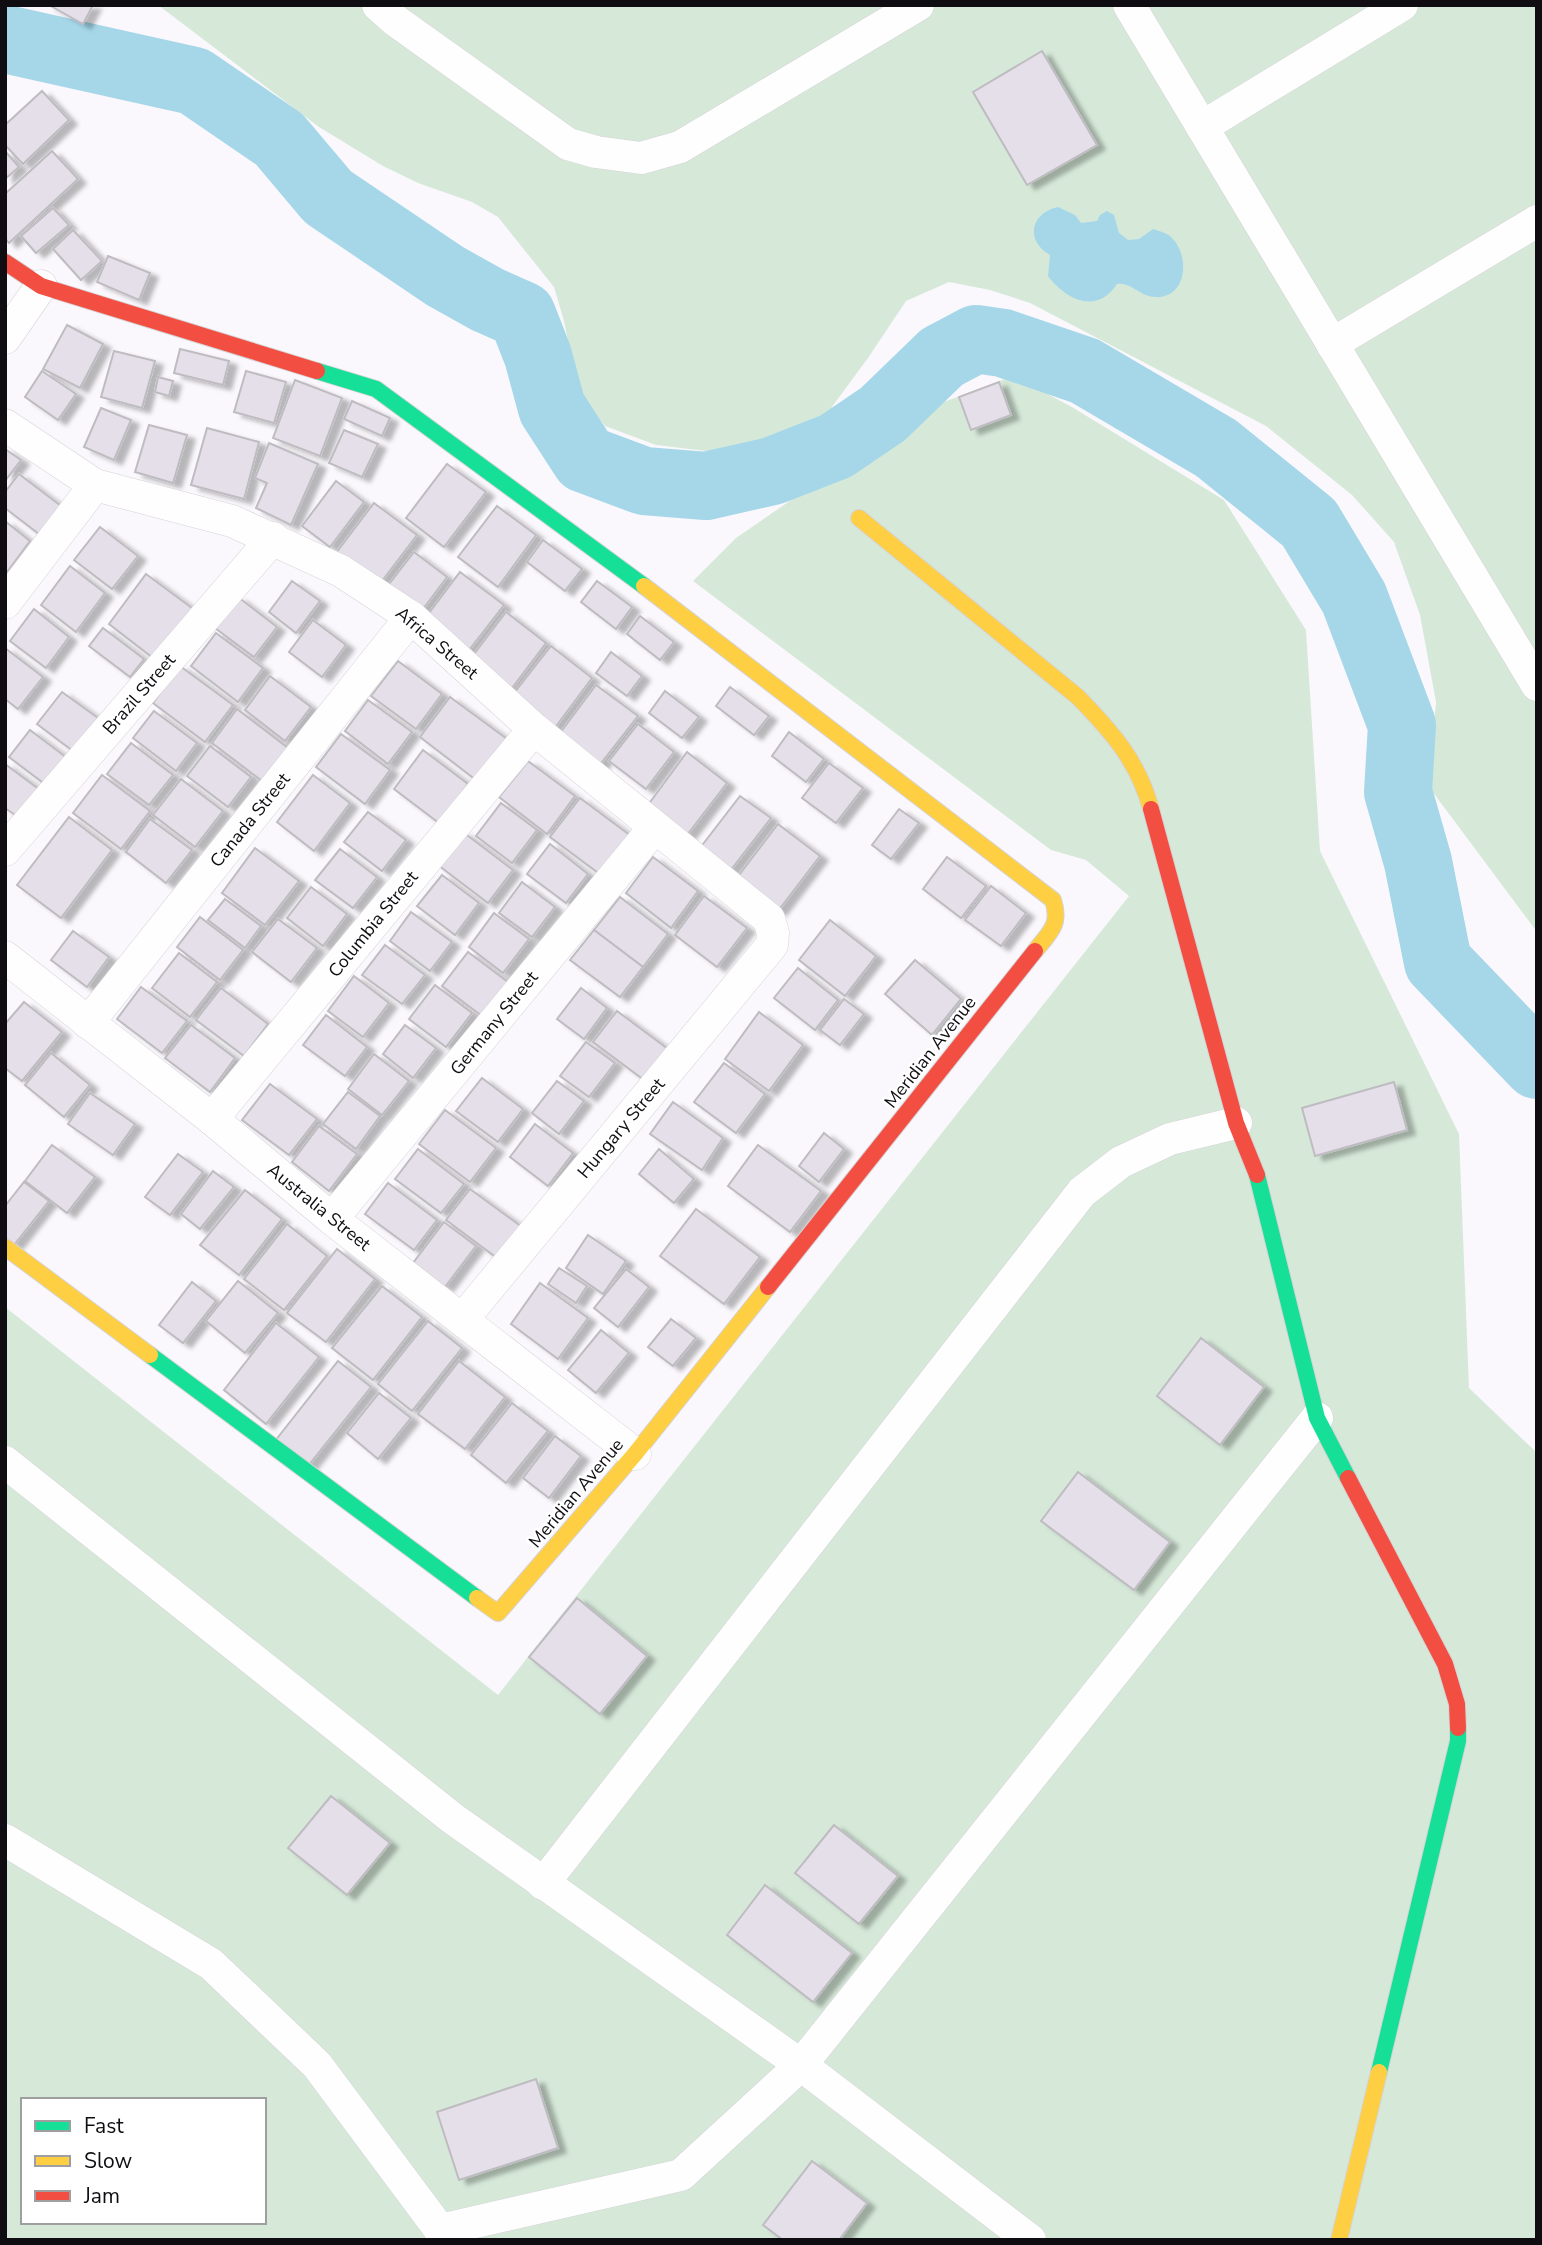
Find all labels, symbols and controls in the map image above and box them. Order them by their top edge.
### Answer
street label: Africa Street [391,601,484,685]
street label: Brazil Street [97,648,181,739]
street label: Canada Street [205,767,296,872]
street label: Columbia Street [323,865,424,982]
street label: Germany Street [445,965,544,1080]
street label: Meridian Avenue [879,991,981,1113]
street label: Hungary Street [572,1072,671,1183]
street label: Australia Street [262,1158,376,1257]
street label: Meridian Avenue [523,1433,629,1553]
legend [21,2098,266,2224]
text: Fast [84,2112,124,2140]
text: Slow [84,2147,133,2175]
text: Jam [83,2182,120,2210]

